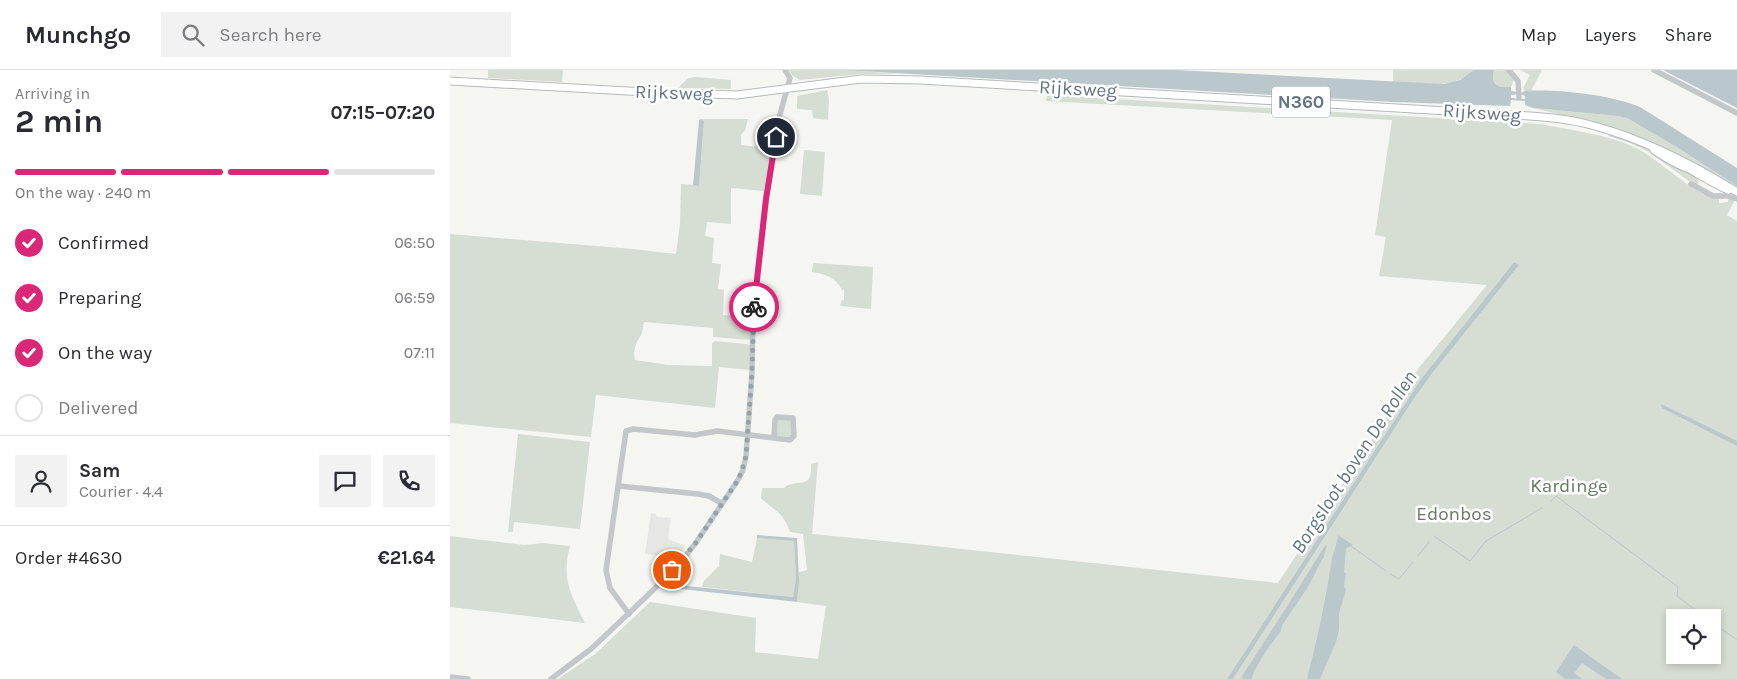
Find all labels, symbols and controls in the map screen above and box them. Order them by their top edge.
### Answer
search box [161,12,511,57]
text: Munchgo [25,21,131,49]
icon: search [179,21,207,49]
text: Search here [219,24,321,46]
text: Map [1521,24,1557,46]
text: Layers [1585,24,1637,46]
text: Share [1665,24,1712,46]
street label: Rijksweg [1038,76,1118,102]
street label: Rijksweg [635,81,714,105]
text: Arriving in [15,84,90,103]
road number: N360 [1272,86,1330,118]
street label: Rijksweg [1442,99,1522,127]
text: 07:15–07:20 [330,102,435,124]
text: 2 min [15,103,103,140]
pin [755,116,797,158]
icon: home [762,123,790,151]
text: On the way · 240 m [15,183,151,202]
icon: check [15,229,43,257]
text: Confirmed [58,232,149,254]
text: 06:50 [394,233,435,252]
courier [729,282,779,332]
icon: check [15,284,43,312]
text: Preparing [58,287,141,309]
text: 06:59 [394,288,435,307]
icon: bike [740,293,768,321]
icon: check [15,339,43,367]
text: On the way [58,342,152,364]
text: 07:11 [404,343,435,362]
water label: Borgsloot boven De Rollen [1286,366,1422,558]
text: Delivered [58,397,138,419]
button: person [15,455,67,507]
button: chat [319,455,371,507]
button: phone [383,455,435,507]
text: Sam [79,460,120,482]
park label: Kardinge [1530,475,1608,497]
text: Courier · 4.4 [79,482,163,501]
park label: Edonbos [1416,503,1492,525]
text: Order #4630 [15,547,122,569]
text: €21.64 [378,547,435,569]
pin [651,549,693,591]
icon: bag [658,556,686,584]
map controls [1666,609,1721,664]
button: locate [1666,609,1721,664]

